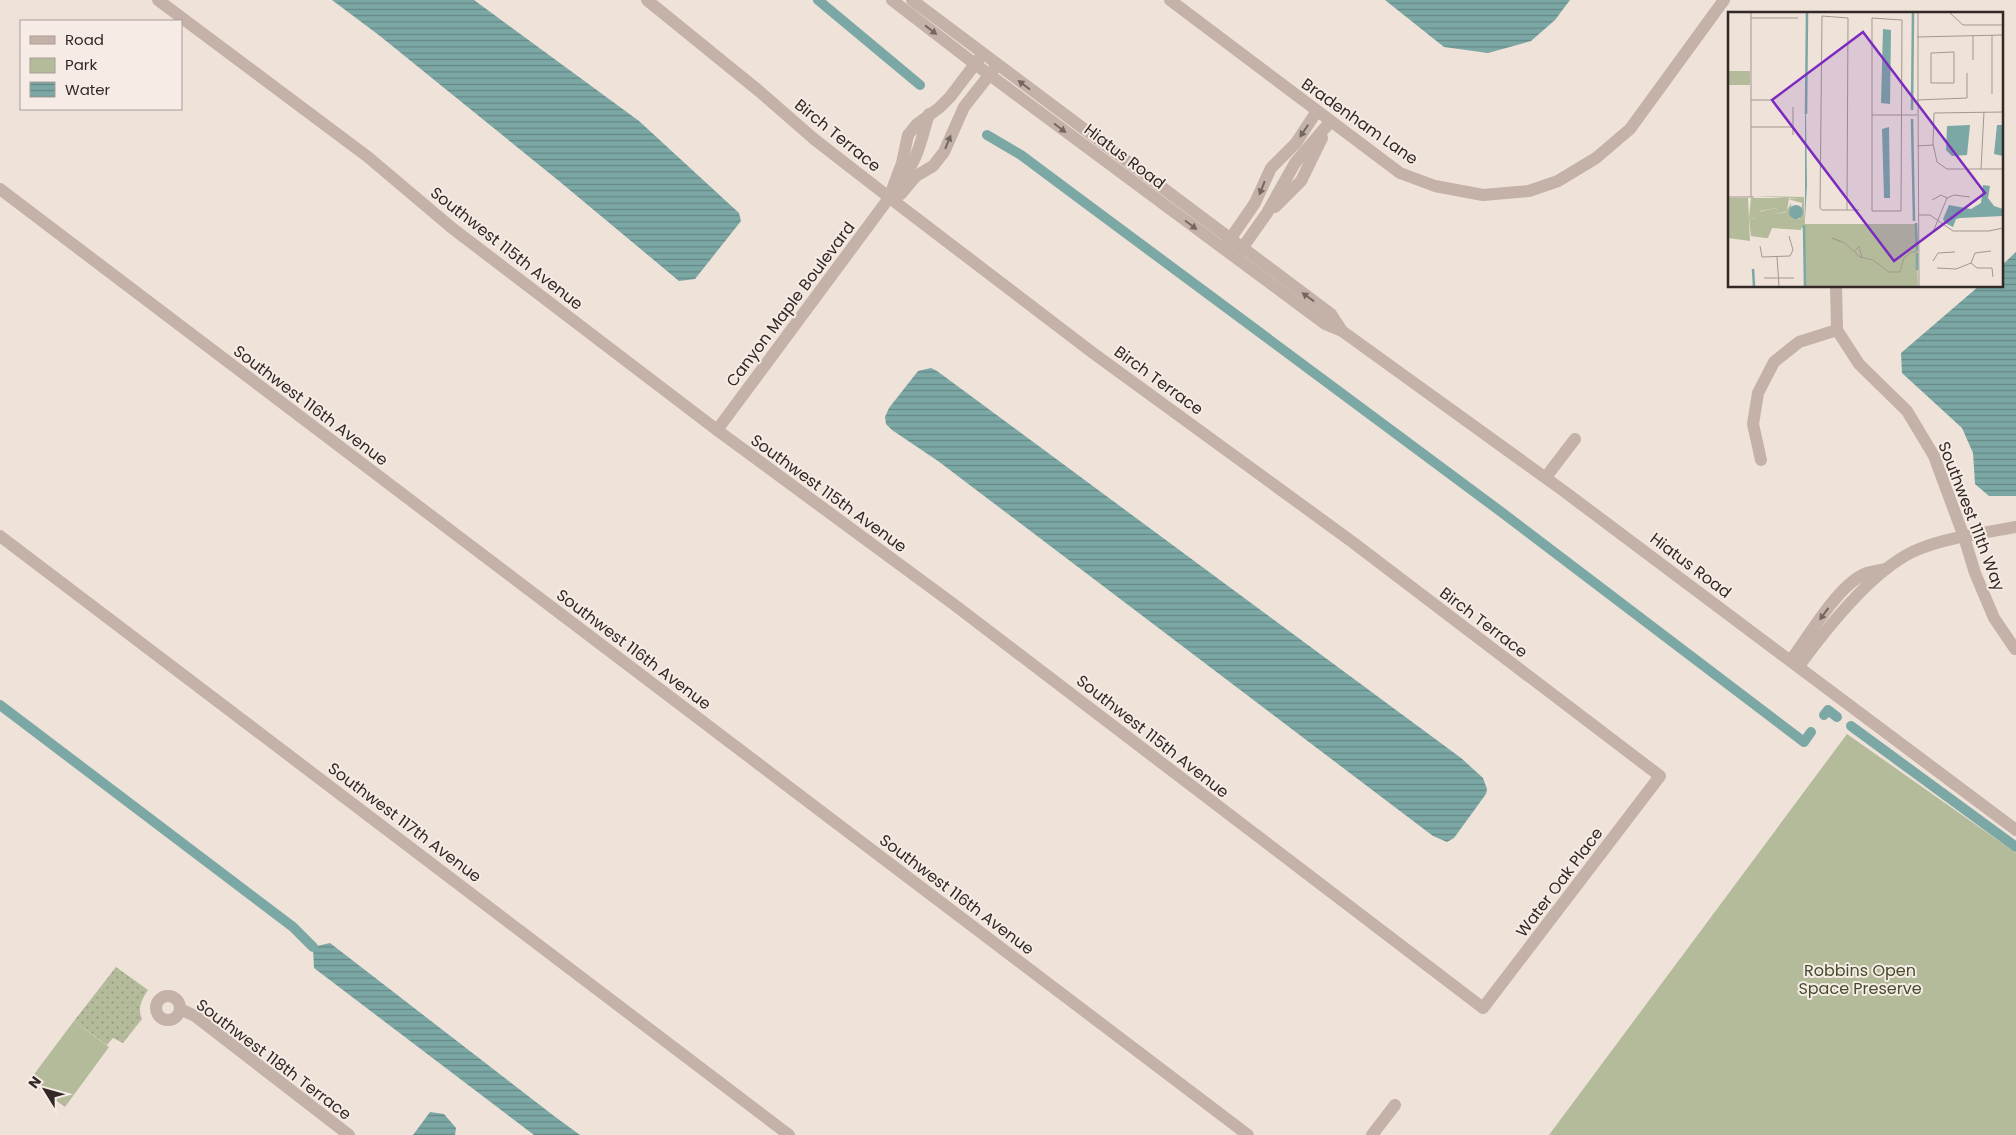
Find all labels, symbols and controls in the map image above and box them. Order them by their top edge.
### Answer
inset map [1728,12,2004,288]
legend [20,20,182,110]
one-way arrow [924,25,938,35]
text: Road [65,29,104,50]
text: Park [65,54,97,75]
street label: Bradenham Lane [1297,73,1423,170]
text: Water [65,79,111,100]
one-way arrow [1018,79,1031,90]
street label: Birch Terrace [790,93,886,177]
street label: Hiatus Road [1079,118,1170,195]
one-way arrow [1053,123,1067,133]
one-way arrow [1299,124,1309,137]
one-way arrow [944,134,952,149]
street label: Southwest 115th Avenue [425,181,588,315]
one-way arrow [1257,181,1265,195]
street label: Canyon Maple Boulevard [721,217,860,392]
one-way arrow [1184,220,1198,230]
one-way arrow [1301,292,1315,302]
street label: Southwest 116th Avenue [229,340,393,471]
street label: Birch Terrace [1110,340,1208,421]
street label: Southwest 115th Avenue [746,429,912,558]
street label: Southwest 111th Way [1932,438,2011,594]
street label: Hiatus Road [1645,527,1736,604]
street label: Birch Terrace [1435,582,1533,663]
street label: Southwest 116th Avenue [552,584,716,715]
one-way arrow [1819,607,1829,621]
street label: Southwest 115th Avenue [1071,669,1234,803]
street label: Southwest 117th Avenue [323,757,486,888]
street label: Water Oak Place [1511,823,1608,942]
street label: Southwest 116th Avenue [875,829,1039,960]
park label: Robbins Open Space Preserve [1798,959,1922,1000]
street label: Southwest 118th Terrace [191,993,356,1126]
north arrow [20,1065,70,1115]
text: N [23,1072,46,1092]

